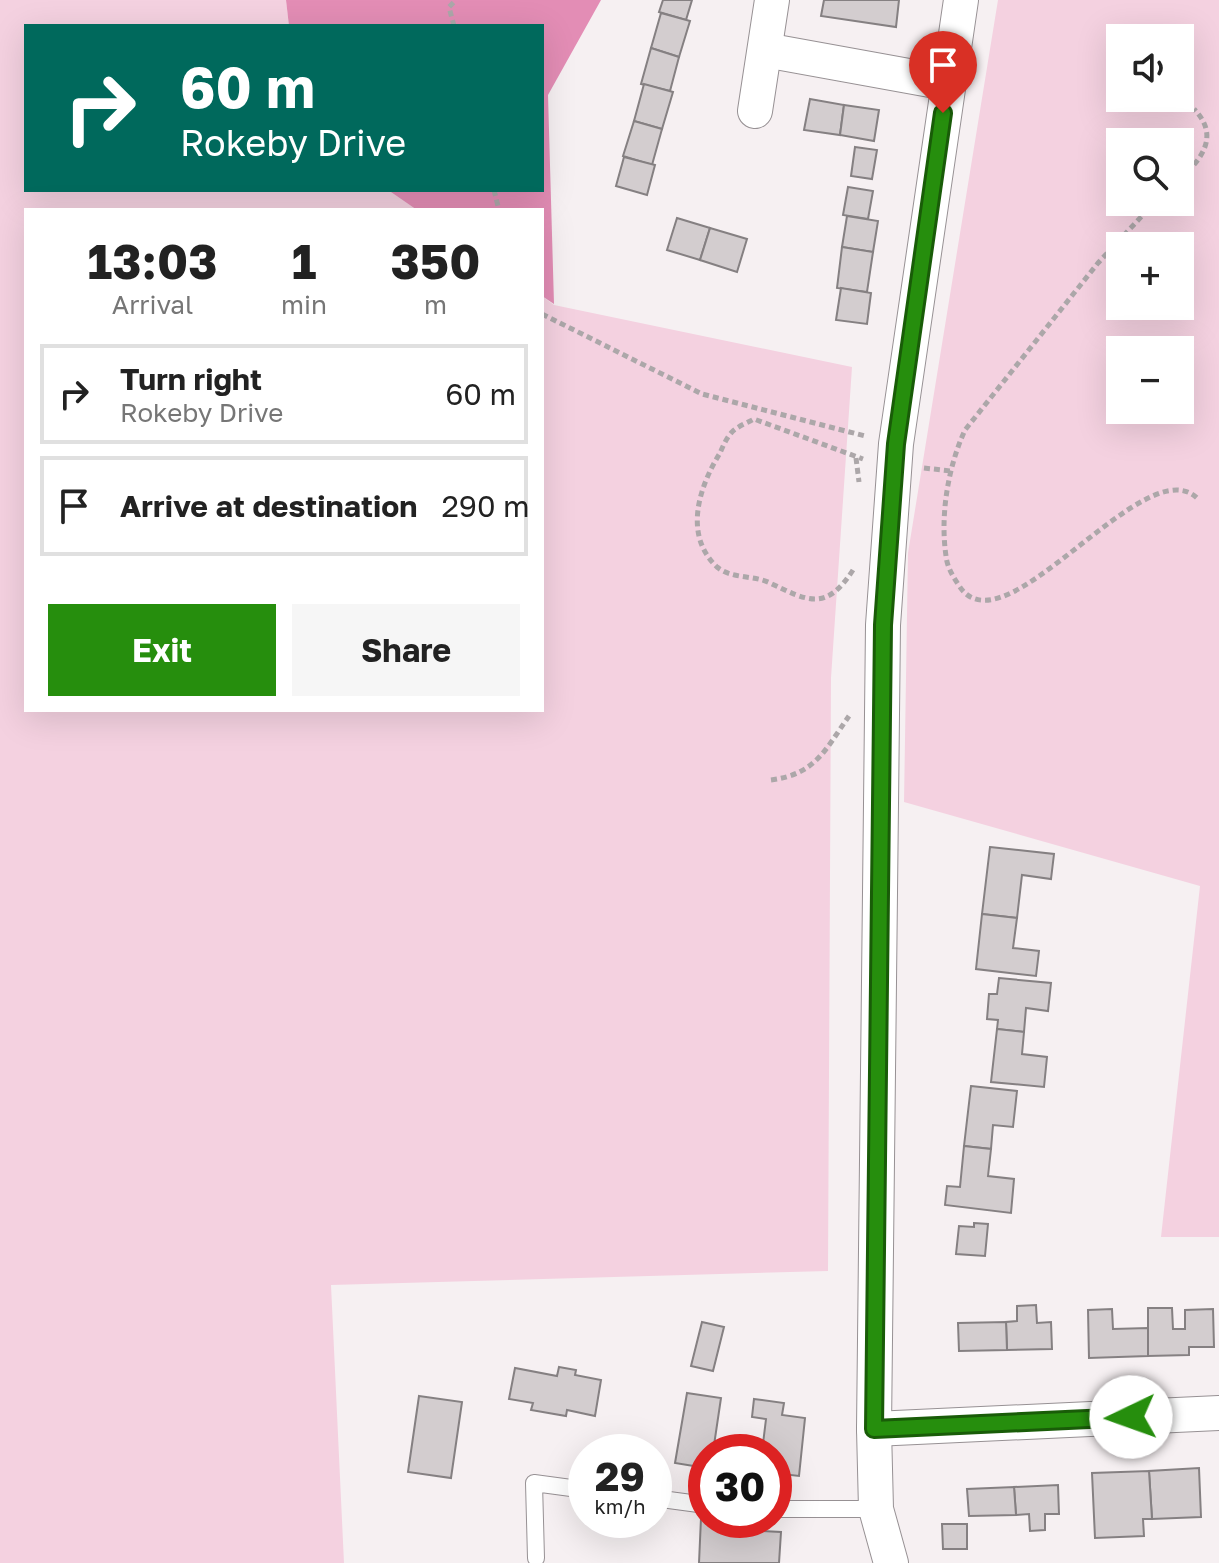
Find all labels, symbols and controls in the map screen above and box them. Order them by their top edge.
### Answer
map controls [1106,24,1194,424]
button: sound [1106,24,1194,112]
pin [909,31,977,113]
icon: arrive [921,43,965,87]
text: 60 m [180,53,315,120]
icon: right [48,56,152,160]
text: Rokeby Drive [180,121,406,164]
button: search [1106,128,1194,216]
text: 13:03 [88,232,217,290]
text: 1 [292,232,316,290]
text: 350 [391,232,480,290]
button: + [1106,232,1194,320]
text: Arrival [112,289,193,320]
text: min [281,289,327,320]
text: m [424,289,447,320]
button: − [1106,336,1194,424]
text: Turn right [120,361,262,397]
icon: right [52,372,96,416]
text: 60 m [445,376,516,412]
text: Rokeby Drive [120,397,283,428]
icon: arrive [52,484,96,528]
text: Arrive at destination [120,488,417,524]
text: 290 m [441,488,530,524]
button: Exit [48,604,276,696]
button: Share [292,604,520,696]
position arrow [1089,1375,1173,1459]
speed limit sign: 30 [688,1434,792,1538]
text: 29 [595,1452,645,1500]
text: km/h [595,1494,645,1518]

